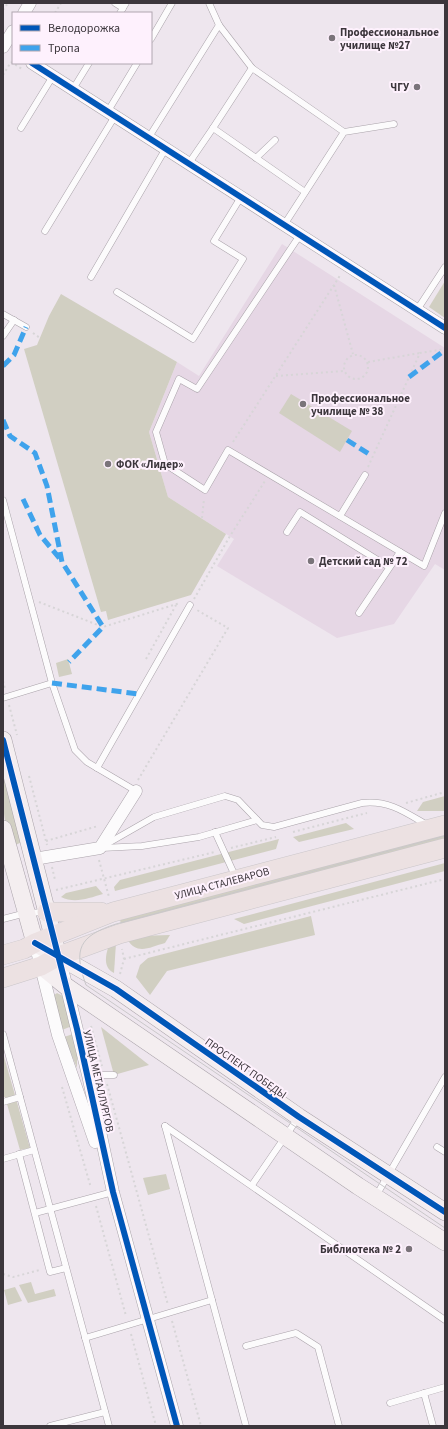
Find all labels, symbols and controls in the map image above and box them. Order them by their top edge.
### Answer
legend [12,12,152,64]
text: Велодорожка [48,20,120,37]
place label: Профессиональное училище №27 [340,25,439,53]
marker: Профессиональное училище №27 [327,33,337,43]
text: Тропа [48,40,80,57]
place label: ЧГУ [390,80,410,95]
marker: ЧГУ [412,82,422,92]
place label: Профессиональное училище № 38 [311,391,410,419]
marker: Профессиональное училище № 38 [298,399,308,409]
place label: ФОК «Лидер» [116,457,184,472]
marker: ФОК «Лидер» [103,459,113,469]
place label: Детский сад № 72 [319,554,408,569]
marker: Детский сад № 72 [306,556,316,566]
street label: УЛИЦА СТАЛЕВАРОВ [173,864,272,903]
street label: УЛИЦА МЕТАЛЛУРГОВ [79,1029,118,1134]
street label: ПРОСПЕКТ ПОБЕДЫ [202,1035,290,1102]
place label: Библиотека № 2 [320,1242,401,1257]
marker: Библиотека № 2 [404,1244,414,1254]

